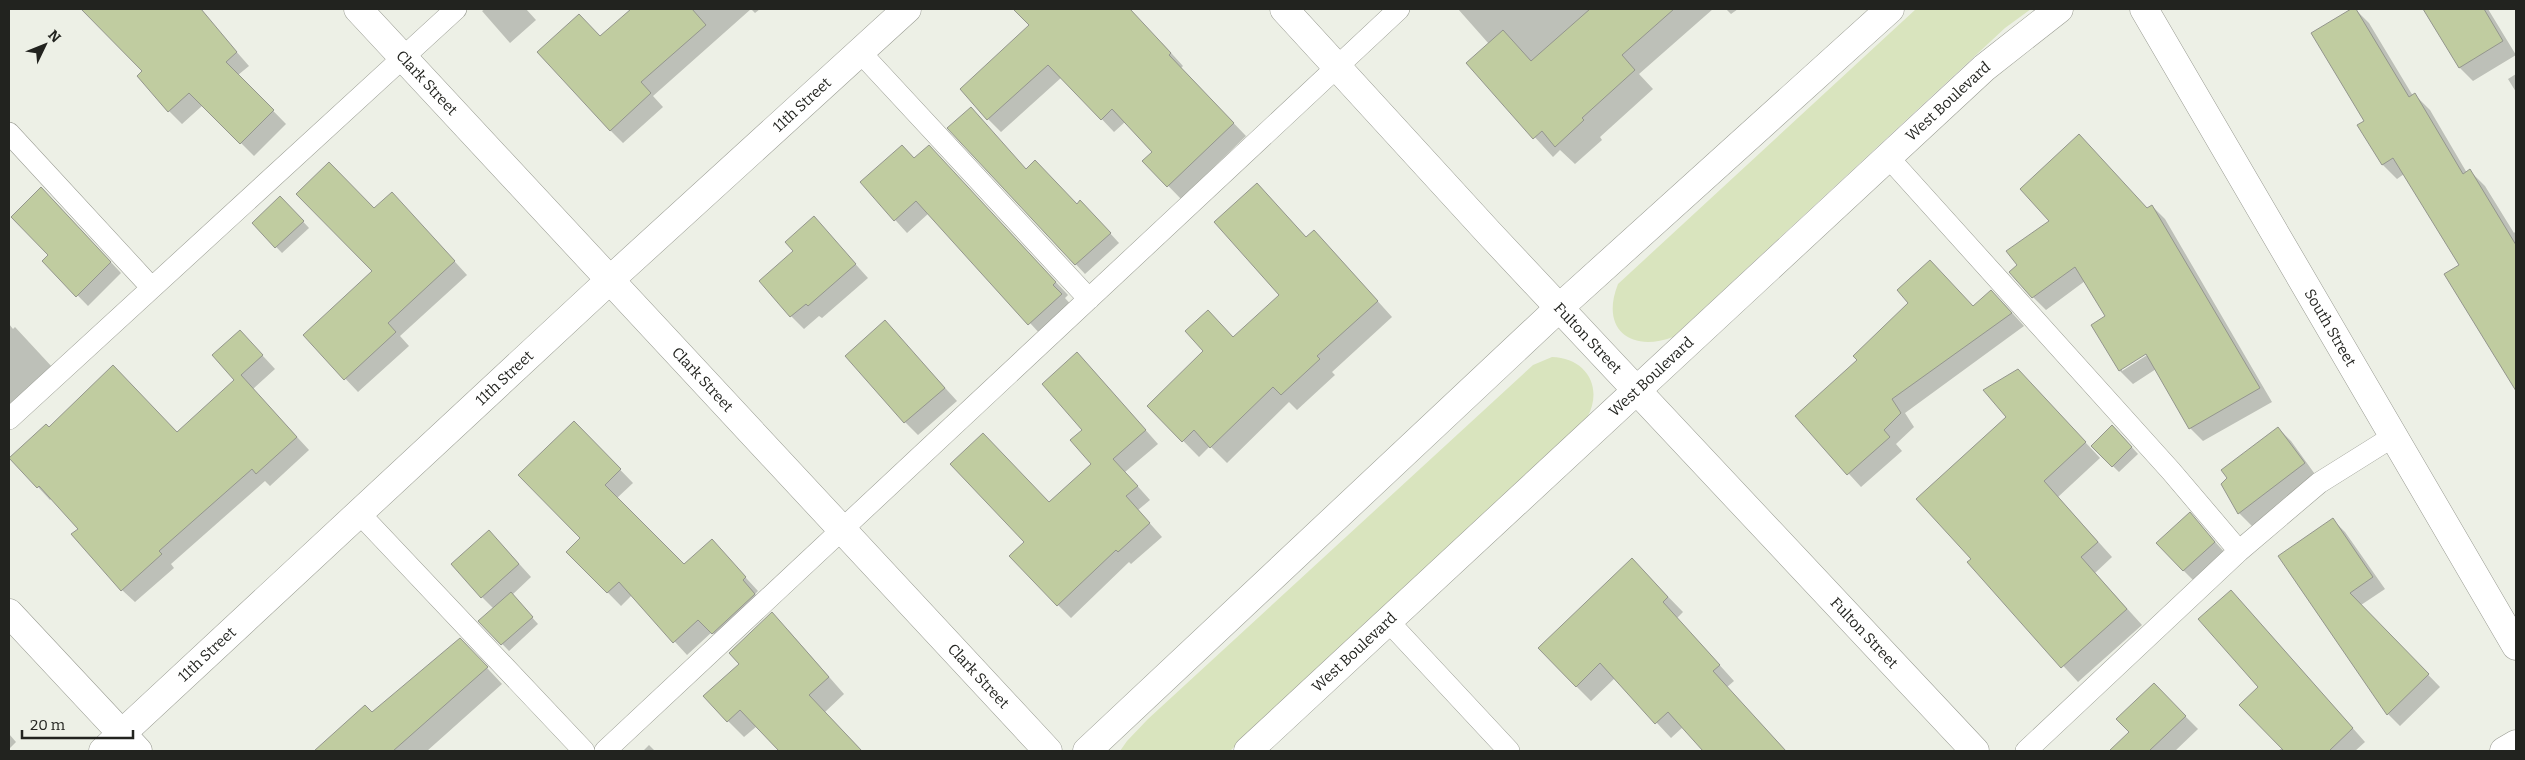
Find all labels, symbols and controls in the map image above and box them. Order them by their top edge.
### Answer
north arrow [20,20,70,70]
text: N [44,27,64,46]
street label: Clark Street [392,47,462,119]
street label: West Boulevard [1902,58,1994,145]
street label: 11th Street [769,73,835,136]
street label: South Street [2300,286,2360,370]
street label: Fulton Street [1550,299,1626,378]
street label: West Boulevard [1605,333,1697,420]
street label: Clark Street [668,343,737,416]
street label: 11th Street [472,346,537,409]
street label: Fulton Street [1827,594,1902,673]
street label: West Boulevard [1308,609,1400,696]
street label: 11th Street [174,623,240,686]
street label: Clark Street [944,640,1013,713]
scale bar [22,708,134,740]
text: 20 m [30,716,66,734]

